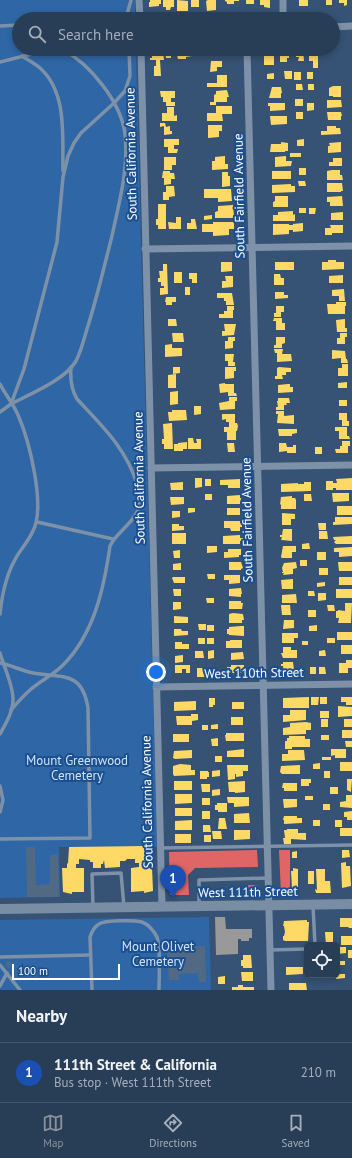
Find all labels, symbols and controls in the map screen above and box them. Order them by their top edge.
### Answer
search box [12,12,340,56]
icon: search [26,23,48,45]
text: Search here [58,25,134,44]
street label: South California Avenue [121,87,141,221]
street label: South Fairfield Avenue [229,133,249,259]
street label: South California Avenue [129,411,149,545]
street label: South Fairfield Avenue [237,457,257,583]
your location [146,662,166,682]
street label: West 110th Street [204,664,305,682]
street label: South California Avenue [137,735,157,869]
park label: Mount Greenwood Cemetery [26,752,128,784]
pin: 1 [160,865,186,898]
street label: West 111th Street [198,883,299,901]
park label: Mount Olivet Cemetery [122,938,195,970]
map controls [304,942,340,978]
button: locate [304,942,340,978]
scale bar [12,962,120,981]
text: 100 m [18,964,48,978]
text: Nearby [16,1005,67,1027]
text: 111th Street & California [54,1055,217,1074]
text: 1 [25,1064,33,1081]
text: 210 m [301,1064,336,1081]
text: Bus stop · West 111th Street [54,1074,211,1091]
tab: Map [42,1112,64,1150]
tab: Directions [149,1112,197,1150]
tab: Saved [282,1112,310,1150]

